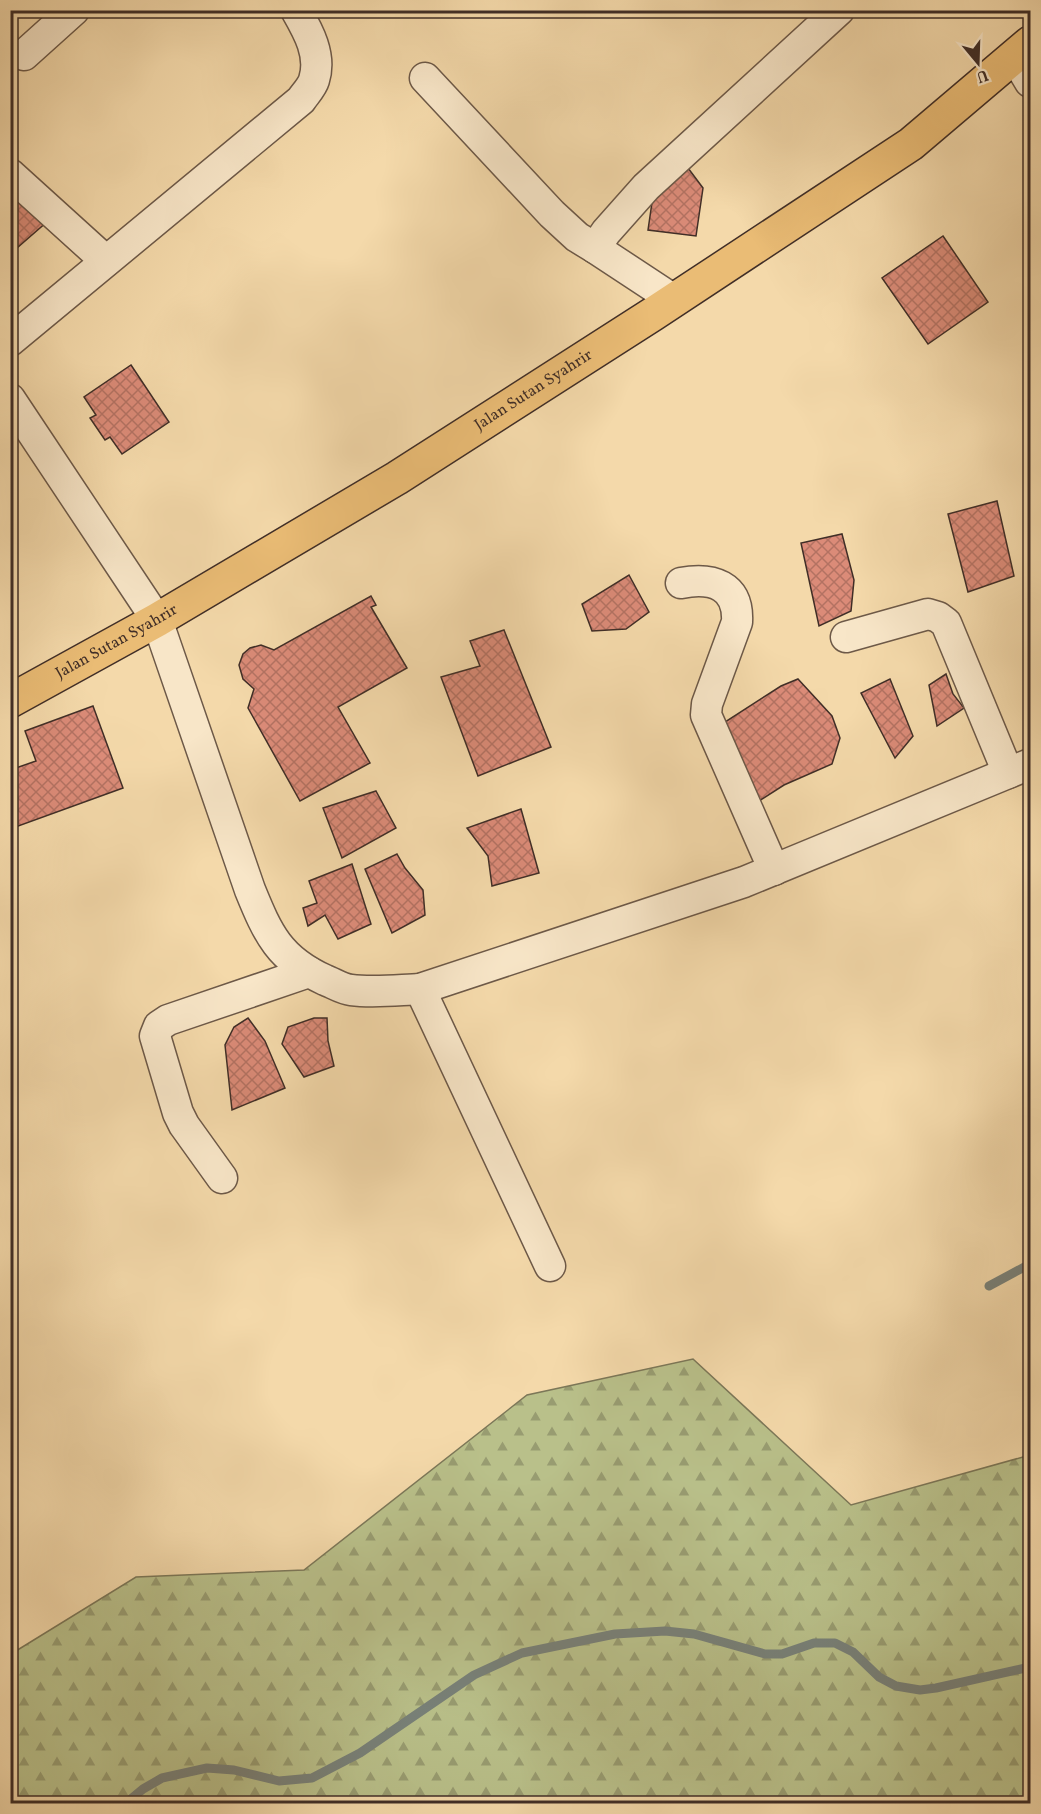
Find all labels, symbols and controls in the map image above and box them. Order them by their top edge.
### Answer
north arrow [948,33,1008,93]
text: U [973,63,991,87]
street label: Jalan Sutan Syahrir [470,344,597,436]
street label: Jalan Sutan Syahrir [52,599,182,685]

